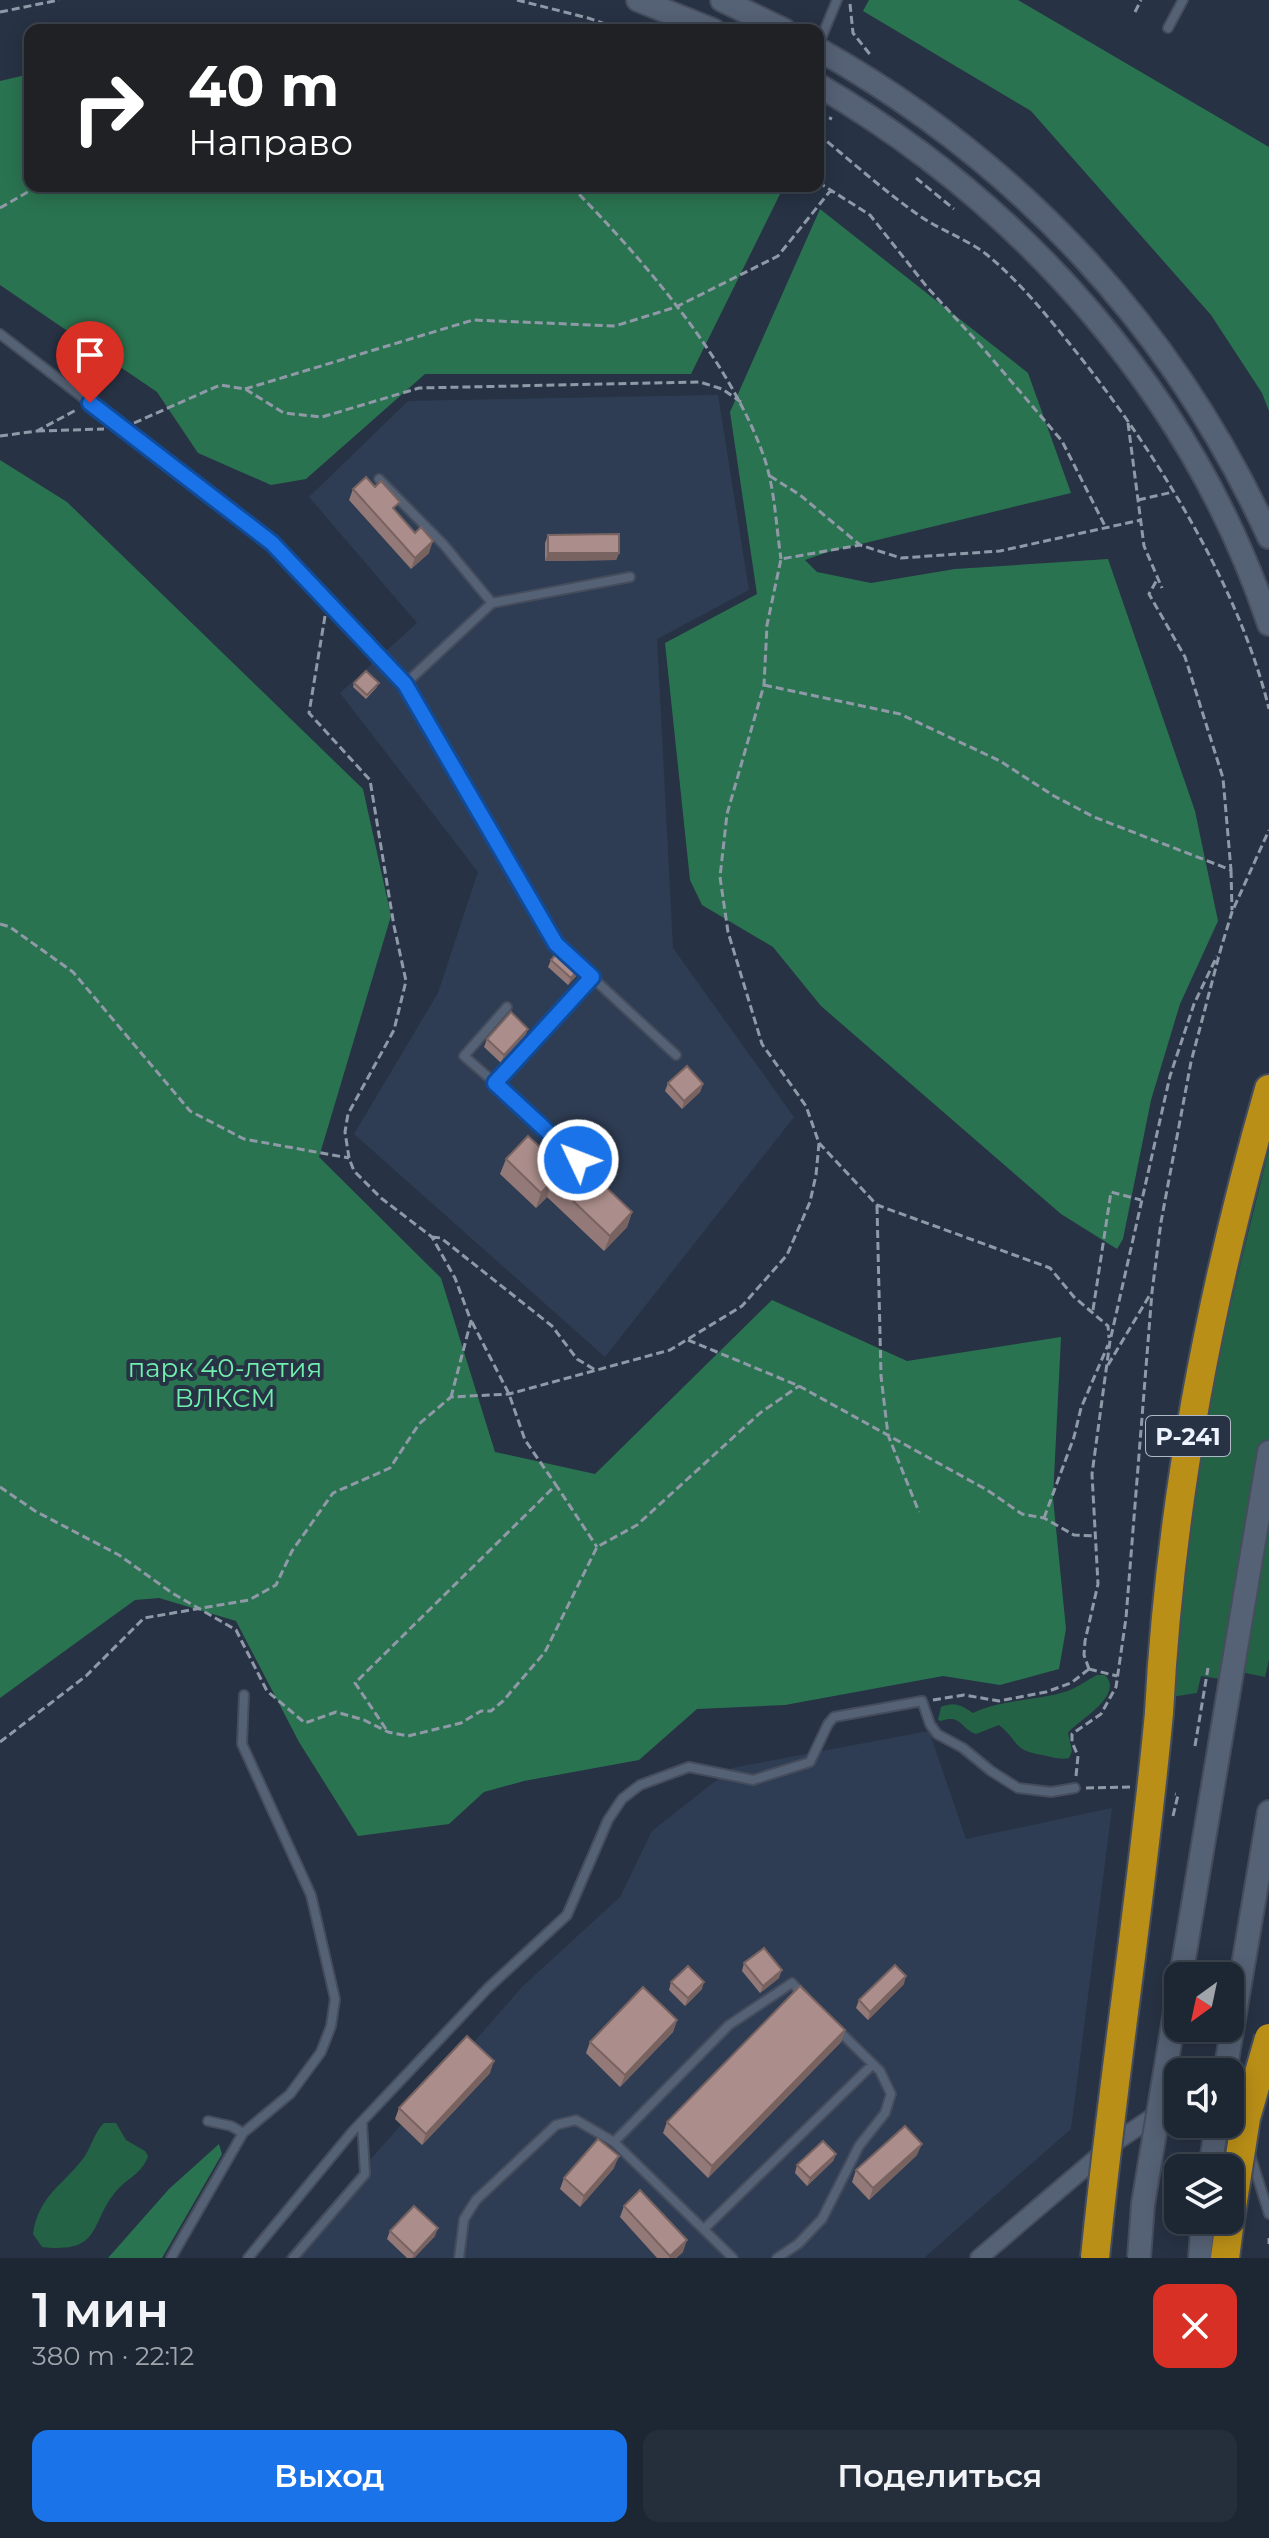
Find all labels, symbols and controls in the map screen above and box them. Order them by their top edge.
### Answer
text: 40 m [188,52,339,120]
icon: right [56,56,160,160]
text: Направо [188,120,353,164]
pin [56,321,124,403]
icon: arrive [68,333,112,377]
position arrow [536,1118,620,1202]
park label: парк 40-летия ВЛКСМ [128,1352,322,1414]
road number: Р-241 [1146,1416,1230,1456]
north arrow [1164,1962,1244,2042]
map controls [1164,1962,1244,2234]
button: sound [1164,2058,1244,2138]
button: layers [1164,2154,1244,2234]
text: 1 мин [32,2281,169,2339]
button: close [1153,2284,1237,2368]
text: 380 m · 22:12 [32,2340,194,2372]
button: Выход [32,2430,627,2522]
button: Поделиться [643,2430,1237,2522]

